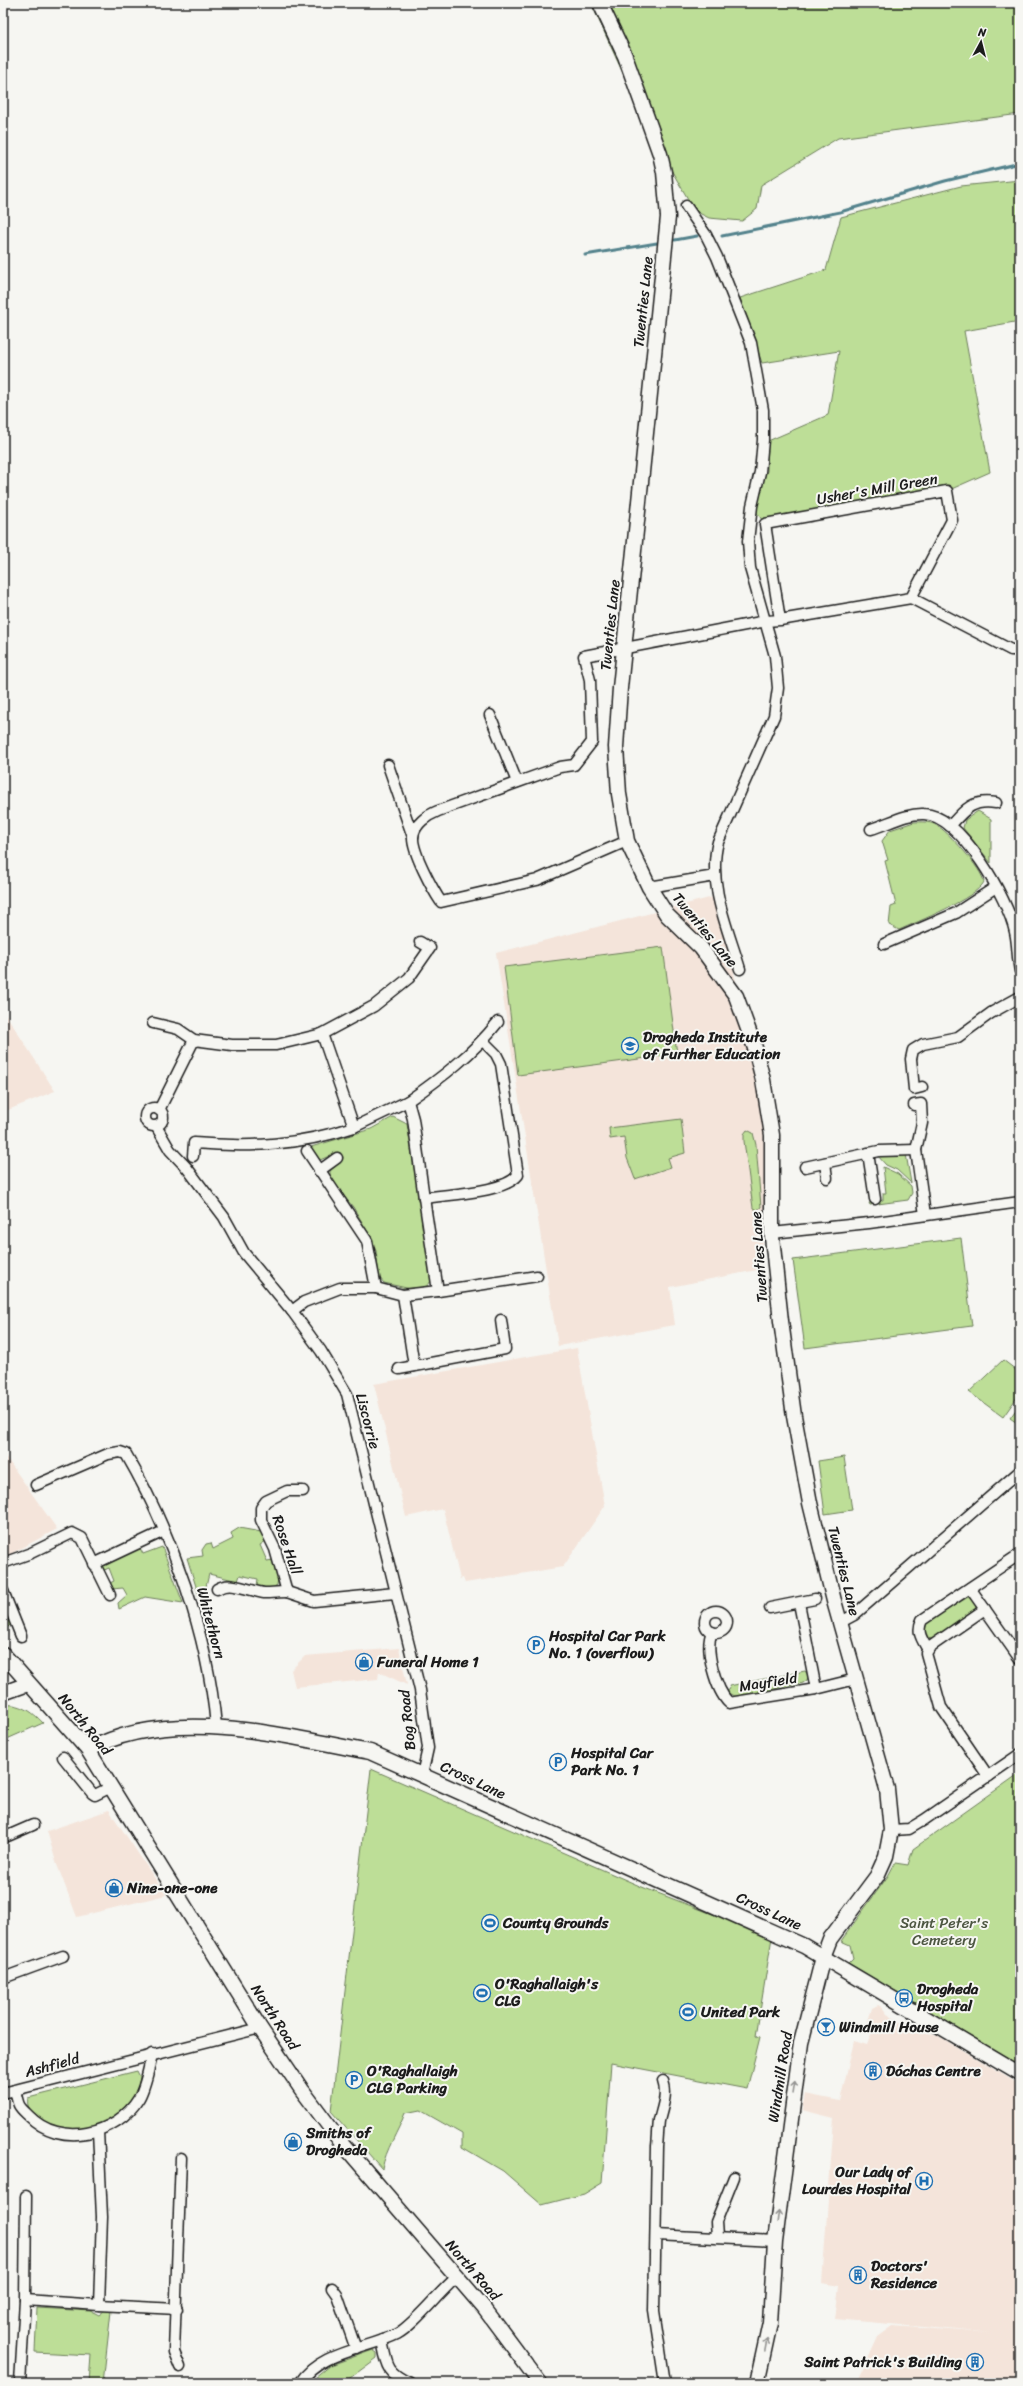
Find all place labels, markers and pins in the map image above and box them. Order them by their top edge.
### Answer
place label: Drogheda Institute of Further Education [643,1024,781,1067]
school or university icon: Drogheda Institute of Further Education [620,1036,640,1056]
place label: Hospital Car Park No. 1 (overflow) [548,1623,666,1666]
parking icon: Hospital Car Park No. 1 (overflow) [526,1635,546,1655]
place label: Funeral Home 1 [376,1649,479,1675]
shop icon: Funeral Home 1 [354,1652,374,1672]
place label: Hospital Car Park No. 1 [570,1740,655,1783]
parking icon: Hospital Car Park No. 1 [548,1752,568,1772]
place label: Nine-one-one [126,1875,218,1901]
shop icon: Nine-one-one [104,1878,124,1898]
place label: County Grounds [502,1910,609,1936]
sports icon: County Grounds [480,1913,500,1933]
place label: O'Raghallaigh's CLG [494,1971,599,2014]
place label: Drogheda Hospital [916,1976,979,2019]
sports icon: O'Raghallaigh's CLG [472,1983,492,2003]
bus stop icon: Drogheda Hospital [894,1988,914,2008]
place label: United Park [701,1999,781,2025]
sports icon: United Park [678,2002,698,2022]
place label: Windmill House [839,2014,939,2040]
bar icon: Windmill House [816,2017,836,2037]
place label: O'Raghallaigh CLG Parking [366,2058,458,2101]
place label: Dóchas Centre [886,2058,981,2084]
building icon: Dóchas Centre [863,2061,883,2081]
parking icon: O'Raghallaigh CLG Parking [344,2070,364,2090]
place label: Smiths of Drogheda [305,2120,373,2163]
shop icon: Smiths of Drogheda [283,2132,303,2152]
place label: Our Lady of Lourdes Hospital [802,2159,913,2202]
hospital icon: Our Lady of Lourdes Hospital [914,2171,934,2191]
place label: Doctors' Residence [870,2253,938,2296]
building icon: Doctors' Residence [848,2265,868,2285]
place label: Saint Patrick's Building [803,2349,962,2375]
building icon: Saint Patrick's Building [965,2352,985,2372]

